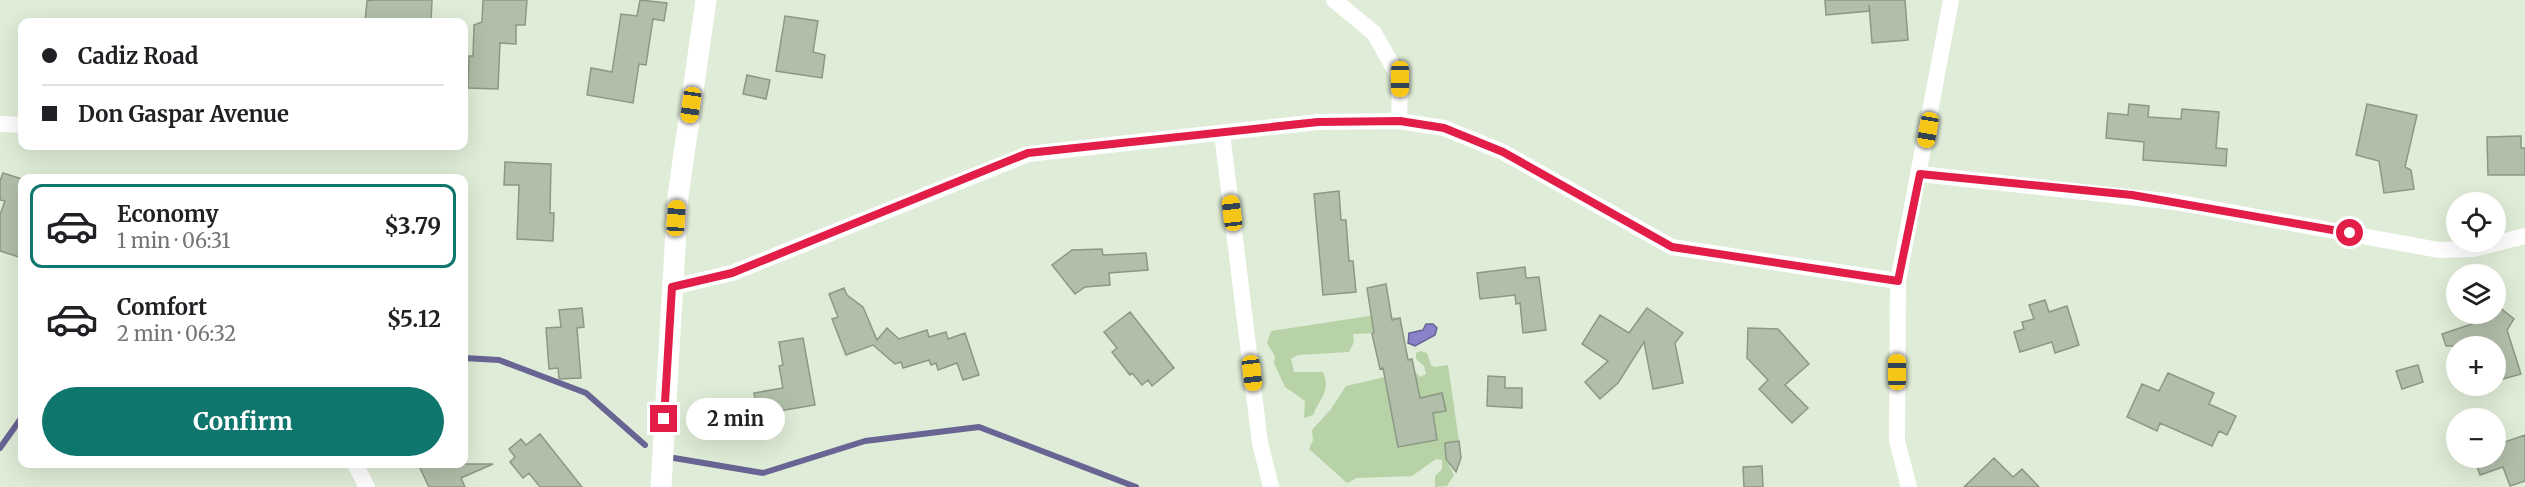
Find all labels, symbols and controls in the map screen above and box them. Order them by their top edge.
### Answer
text: Cadiz Road [78,42,198,70]
car [1391,61,1409,97]
car [680,86,702,124]
text: Don Gaspar Avenue [78,100,289,128]
car [1916,111,1940,149]
map controls [2446,192,2506,468]
button: locate [2446,192,2506,252]
car [1221,194,1243,232]
icon: car [45,199,99,253]
car [666,199,686,237]
text: Economy [117,200,218,228]
text: $3.79 [384,212,441,240]
route start [2336,219,2363,246]
text: 1 min · 06:31 [117,228,230,253]
button: layers [2446,264,2506,324]
icon: car [45,292,99,346]
text: Comfort [117,293,207,321]
text: $5.12 [387,305,441,333]
text: 2 min · 06:32 [117,321,236,346]
button: + [2446,336,2506,396]
car [1241,354,1263,392]
car [1888,354,1906,390]
button: Confirm [42,387,444,456]
callout: 2 min [685,398,784,440]
route end [650,405,677,432]
text: 2 min [707,406,764,431]
button: − [2446,408,2506,468]

